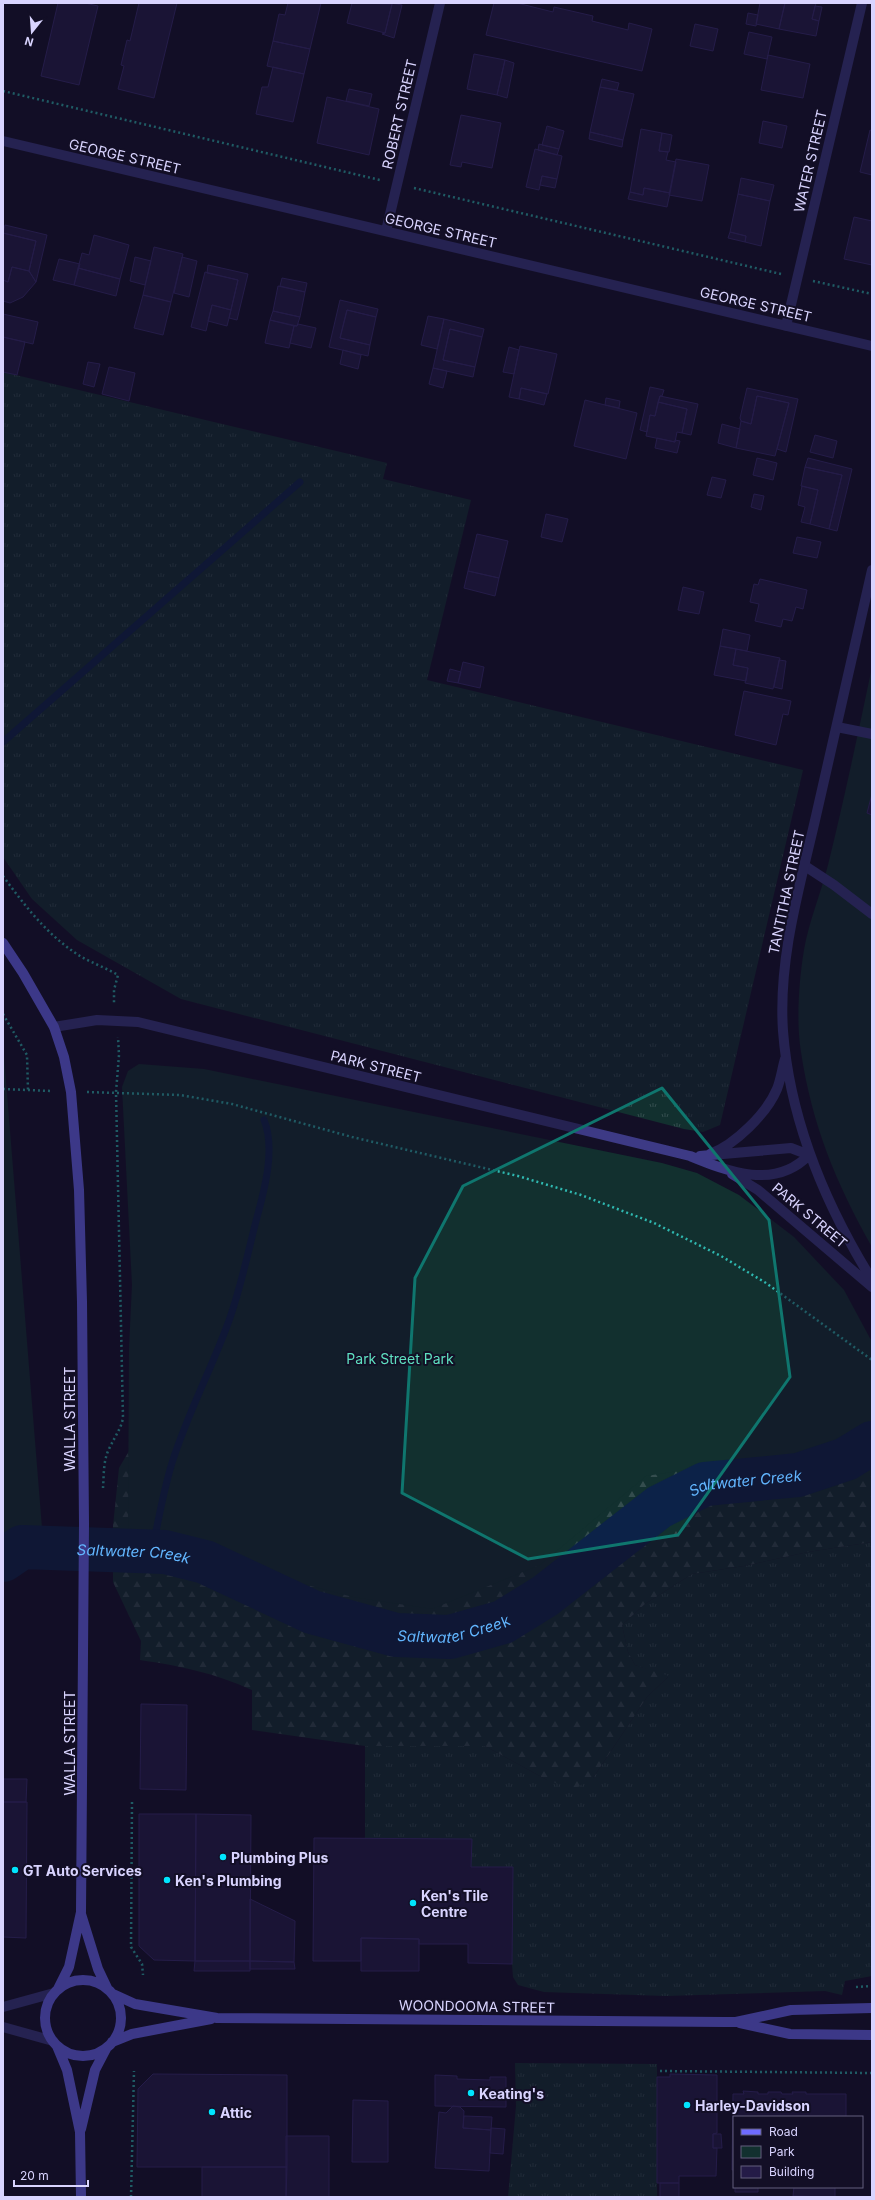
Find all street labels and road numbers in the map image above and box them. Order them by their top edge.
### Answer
street label: ROBERT STREET [378,57,420,171]
street label: WATER STREET [790,108,830,214]
street label: GEORGE STREET [67,135,183,177]
street label: GEORGE STREET [383,209,499,251]
street label: GEORGE STREET [698,283,814,325]
street label: TANTITHA STREET [765,828,807,956]
street label: PARK STREET [329,1047,423,1085]
street label: PARK STREET [769,1179,851,1251]
street label: WALLA STREET [61,1367,78,1472]
street label: WALLA STREET [61,1691,78,1796]
street label: WOONDOOMA STREET [399,1996,555,2016]

